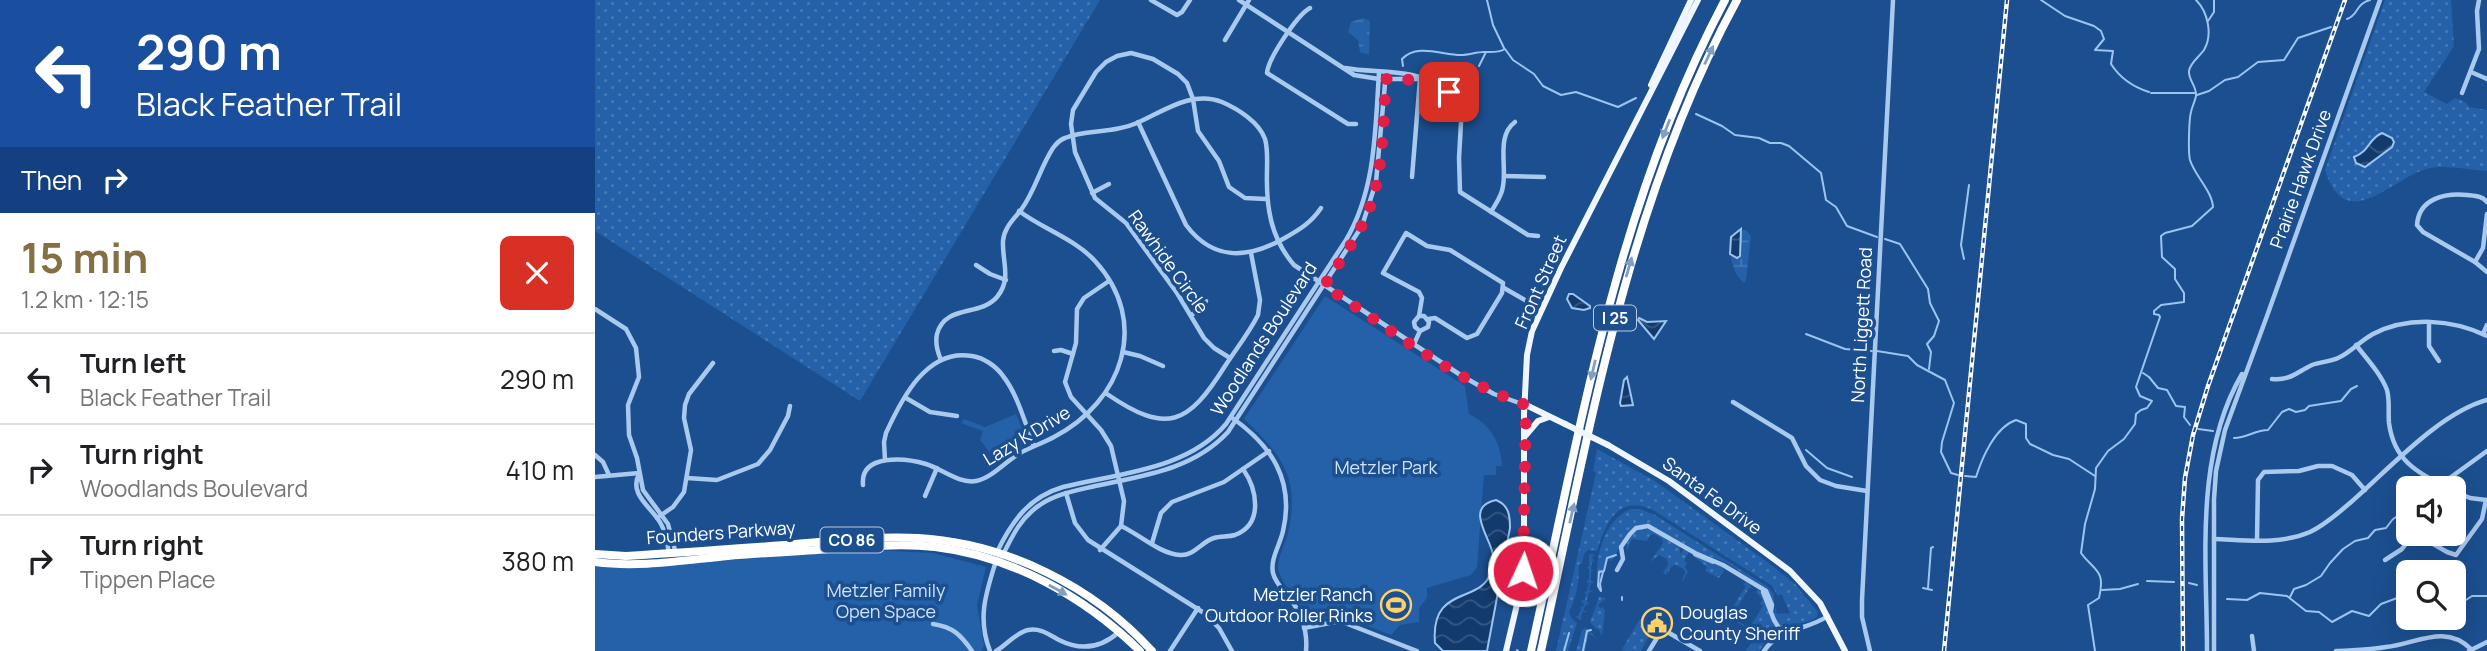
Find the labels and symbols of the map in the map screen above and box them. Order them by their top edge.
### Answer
one-way arrow [1703,45,1715,65]
pin [1419,62,1479,122]
street label: Prairie Hawk Drive [2264,106,2336,252]
one-way arrow [1660,118,1671,139]
street label: Rawhide Circle [1123,205,1214,318]
street label: Front Street [1509,231,1571,332]
street label: North Liggett Road [1845,247,1877,403]
one-way arrow [1624,256,1634,277]
street label: Woodlands Boulevard [1204,257,1322,420]
road number: I 25 [1594,306,1636,330]
one-way arrow [1587,359,1598,381]
street label: Lazy K Drive [979,400,1074,471]
street label: Santa Fe Drive [1658,451,1767,539]
park label: Metzler Park [1334,455,1439,479]
one-way arrow [1566,502,1577,524]
street label: Founders Parkway [646,515,797,549]
road number: CO 86 [821,527,883,552]
position arrow [1486,534,1560,608]
park label: Metzler Family Open Space [826,578,946,623]
place label: Metzler Ranch Outdoor Roller Rinks [1205,582,1373,627]
one-way arrow [1049,583,1069,595]
sports icon: Metzler Ranch Outdoor Roller Rinks [1379,588,1413,622]
place label: Douglas County Sheriff [1680,600,1800,645]
public building icon: Douglas County Sheriff [1640,606,1674,640]

